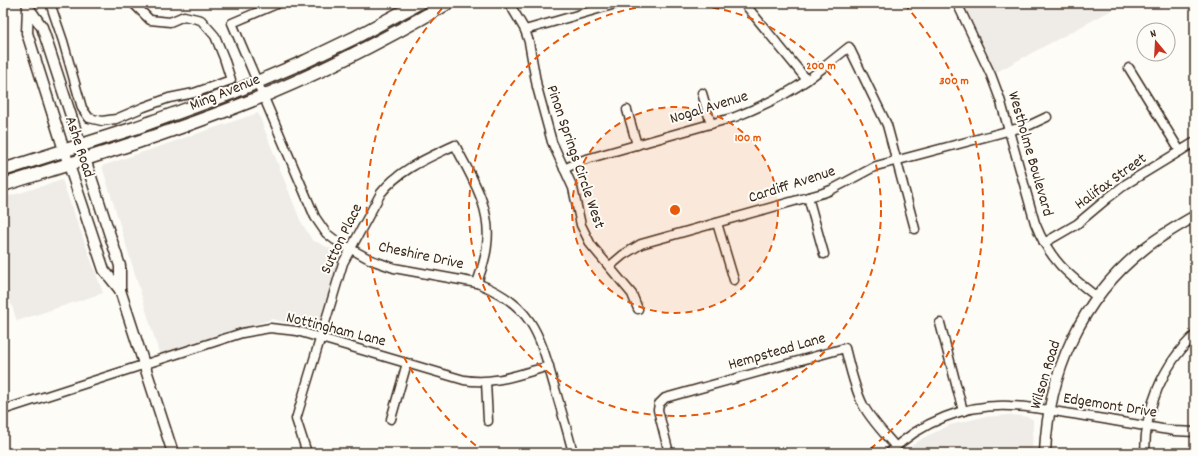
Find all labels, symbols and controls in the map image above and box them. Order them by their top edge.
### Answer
north arrow [1136,22,1176,62]
text: N [1148,26,1159,43]
text: 200 m [806,58,836,75]
street label: Ming Avenue [186,68,264,118]
text: 300 m [939,73,969,90]
street label: Pinon Springs Circle West [540,82,610,232]
street label: Nogal Avenue [667,85,751,131]
street label: Westholme Boulevard [1001,89,1059,219]
street label: Ashe Road [58,113,100,181]
text: 100 m [735,130,761,147]
street label: Halifax Street [1070,148,1152,216]
street label: Cardiff Avenue [746,160,838,210]
street label: Sutton Place [315,200,369,278]
centre of rings [668,203,682,217]
street label: Cheshire Drive [376,236,466,276]
street label: Nottingham Lane [284,306,388,354]
street label: Hempstead Lane [726,327,828,377]
street label: Wilson Road [1025,338,1067,412]
street label: Edgemont Drive [1061,387,1159,425]

